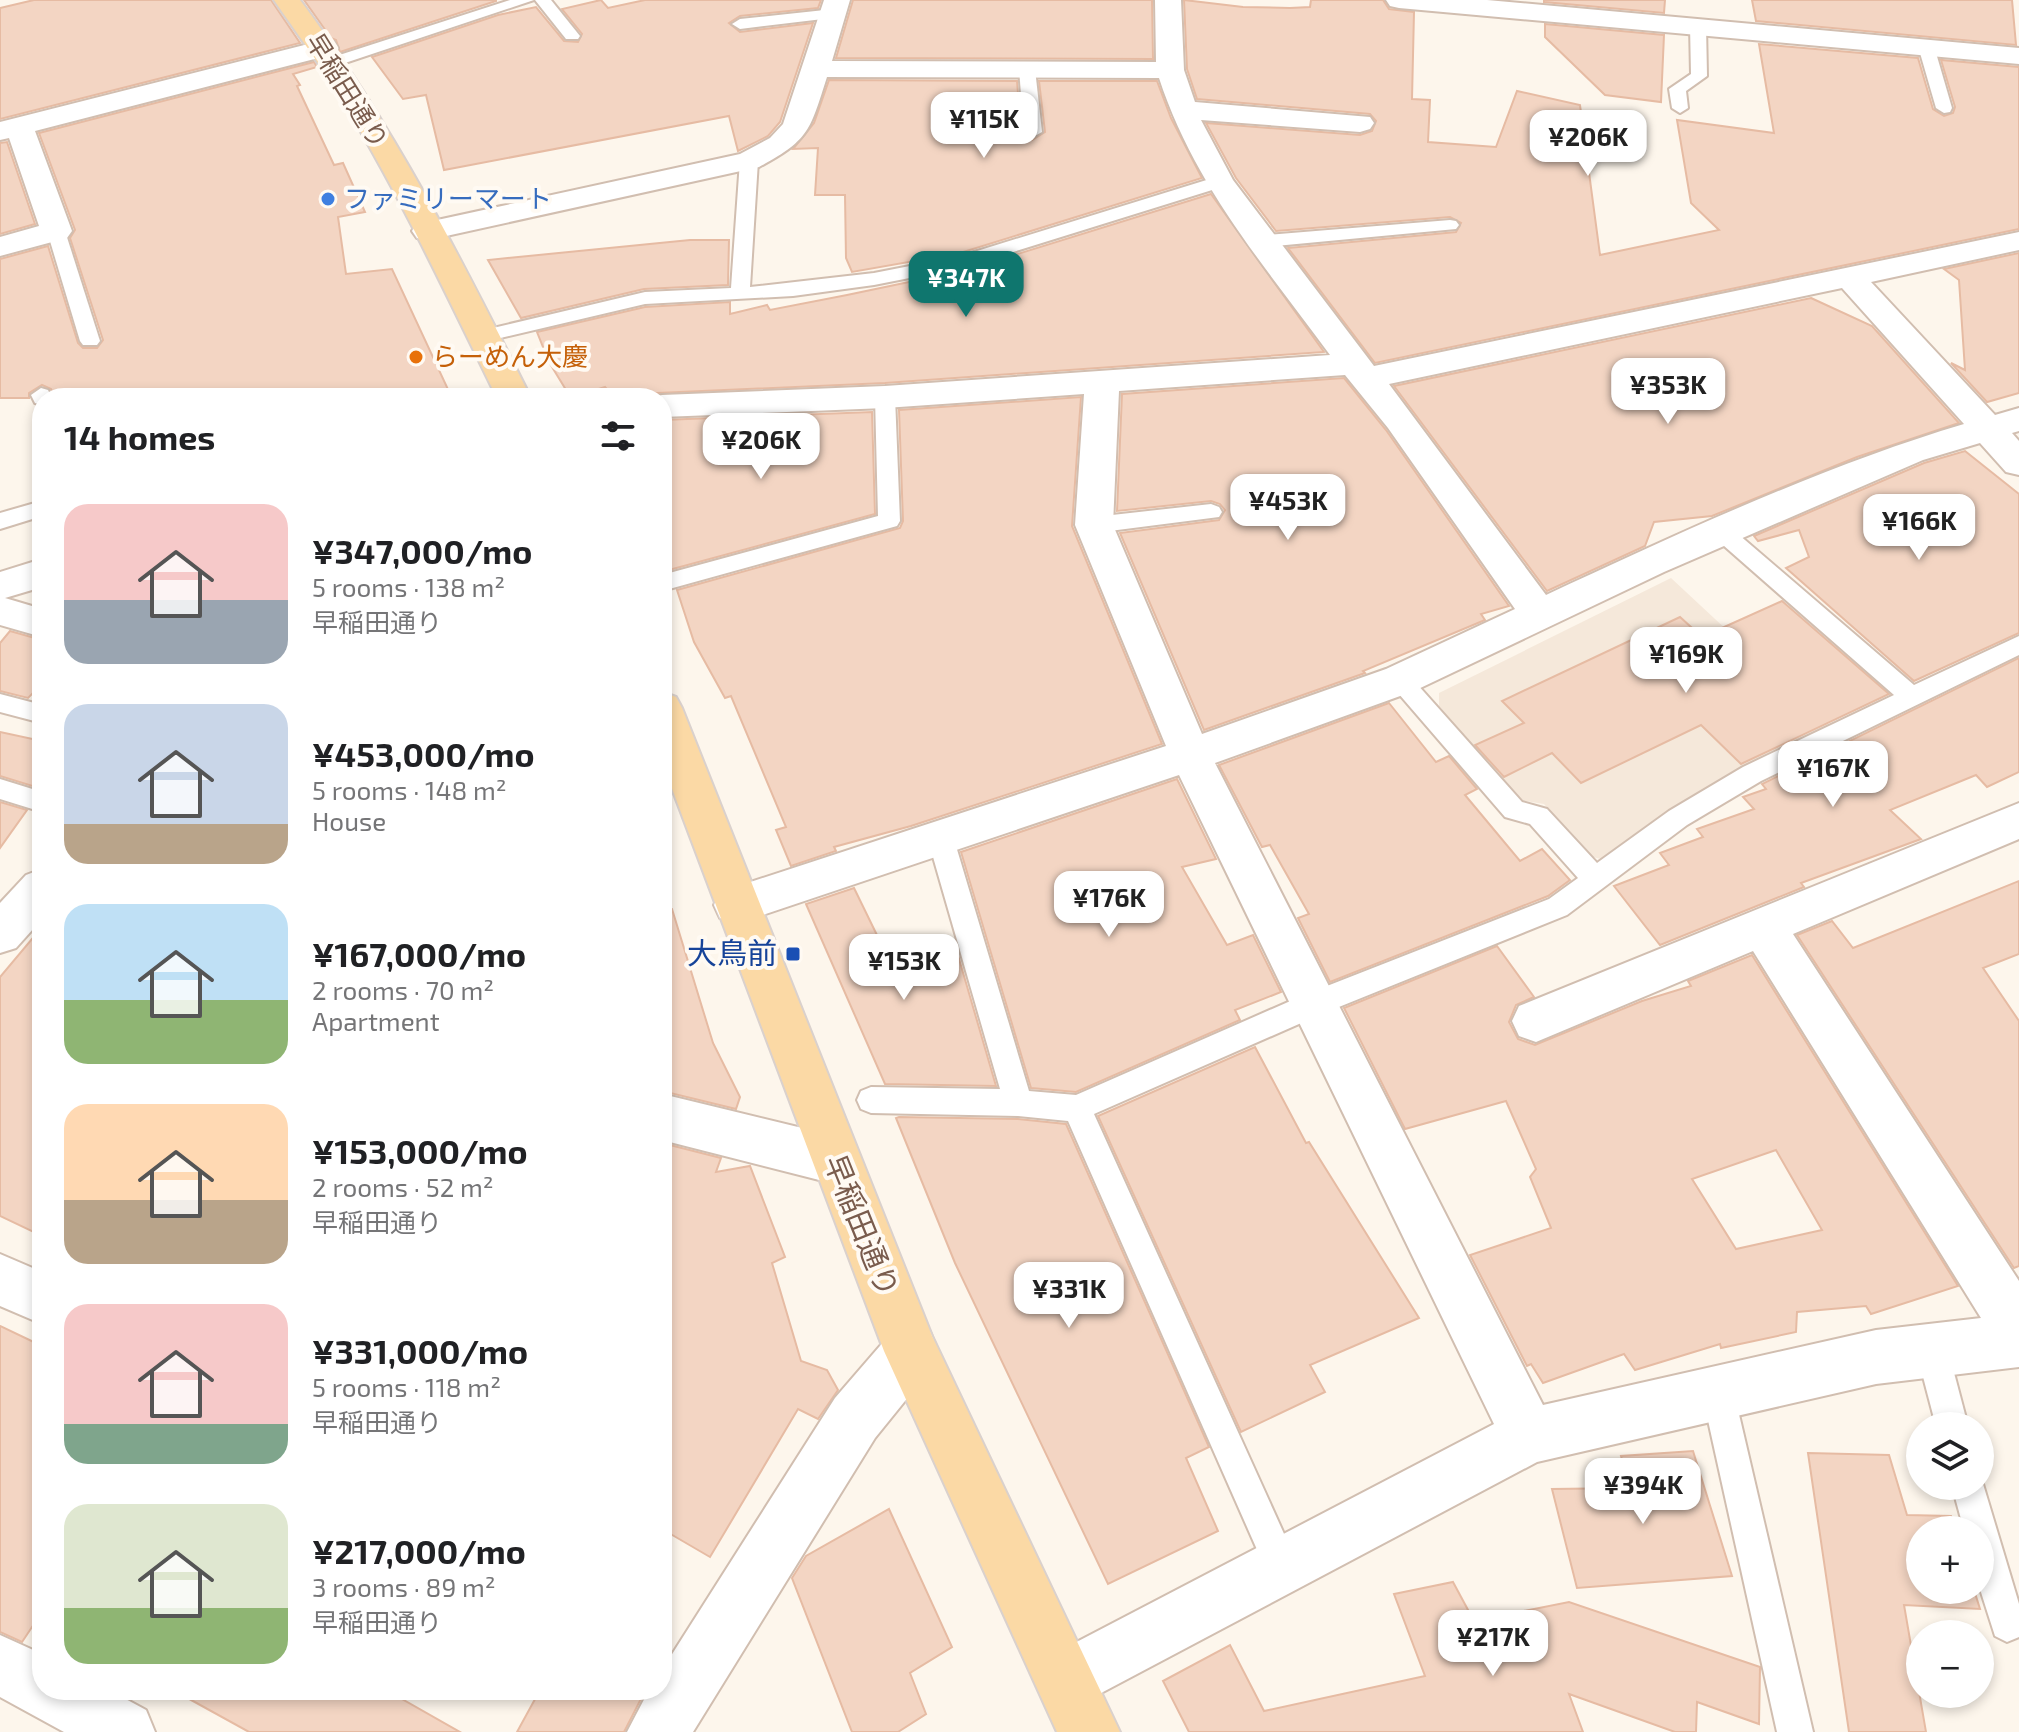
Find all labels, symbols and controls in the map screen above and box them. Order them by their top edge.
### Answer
street label: 早稲田通り [301,27,396,154]
pin: ¥115K [928,92,1040,160]
text: ¥115K [949,102,1019,133]
pin: ¥206K [1532,110,1644,178]
text: ¥206K [1548,120,1628,151]
place label: ファミリーマート [344,182,552,213]
marker: ファミリーマート [319,190,337,208]
pin: ¥347K [910,251,1022,319]
text: ¥347K [927,261,1005,292]
place label: らーめん大慶 [432,340,588,371]
marker: らーめん大慶 [407,348,425,366]
pin: ¥353K [1612,358,1724,426]
text: ¥353K [1629,368,1707,399]
pin: ¥206K [705,413,817,481]
icon: filters [596,414,640,458]
text: 14 homes [64,416,215,457]
text: ¥206K [721,423,801,454]
pin: ¥453K [1232,474,1344,542]
text: ¥453K [1248,484,1328,515]
pin: ¥166K [1863,494,1975,562]
text: ¥166K [1881,504,1957,535]
text: ¥347,000/mo [312,530,532,571]
icon: home [128,536,224,632]
text: 5 rooms · 138 m² [312,571,505,602]
text: 早稲田通り [312,606,442,637]
pin: ¥169K [1630,627,1742,695]
text: ¥169K [1648,637,1724,668]
text: ¥453,000/mo [312,733,535,774]
icon: home [128,736,224,832]
pin: ¥167K [1777,741,1889,809]
text: ¥167K [1796,751,1870,782]
text: 5 rooms · 148 m² [312,774,507,805]
text: House [312,805,386,836]
pin: ¥176K [1053,871,1165,939]
text: ¥176K [1072,881,1146,912]
text: ¥167,000/mo [312,933,526,974]
place label: 大鳥前 [687,934,777,970]
pin: ¥153K [848,934,960,1002]
icon: home [128,936,224,1032]
text: ¥153K [867,944,941,975]
marker: 大鳥前 [784,945,802,963]
text: 2 rooms · 70 m² [312,974,494,1005]
text: Apartment [312,1005,440,1036]
text: ¥153,000/mo [312,1130,528,1171]
icon: home [128,1136,224,1232]
street label: 早稲田通り [818,1149,908,1302]
text: 2 rooms · 52 m² [312,1171,494,1202]
text: 早稲田通り [312,1206,442,1237]
pin: ¥331K [1013,1262,1125,1330]
text: ¥331K [1032,1272,1106,1303]
text: ¥331,000/mo [312,1330,528,1371]
icon: home [128,1336,224,1432]
text: 5 rooms · 118 m² [312,1371,501,1402]
text: 早稲田通り [312,1406,442,1437]
map controls [1906,1412,1994,1708]
button: layers [1906,1412,1994,1500]
pin: ¥394K [1587,1458,1699,1526]
text: ¥394K [1603,1468,1683,1499]
button: + [1906,1516,1994,1604]
text: ¥217,000/mo [312,1530,526,1571]
icon: home [128,1536,224,1632]
text: 3 rooms · 89 m² [312,1571,496,1602]
text: 早稲田通り [312,1606,442,1637]
pin: ¥217K [1437,1610,1549,1678]
text: ¥217K [1456,1620,1530,1651]
button: − [1906,1620,1994,1708]

